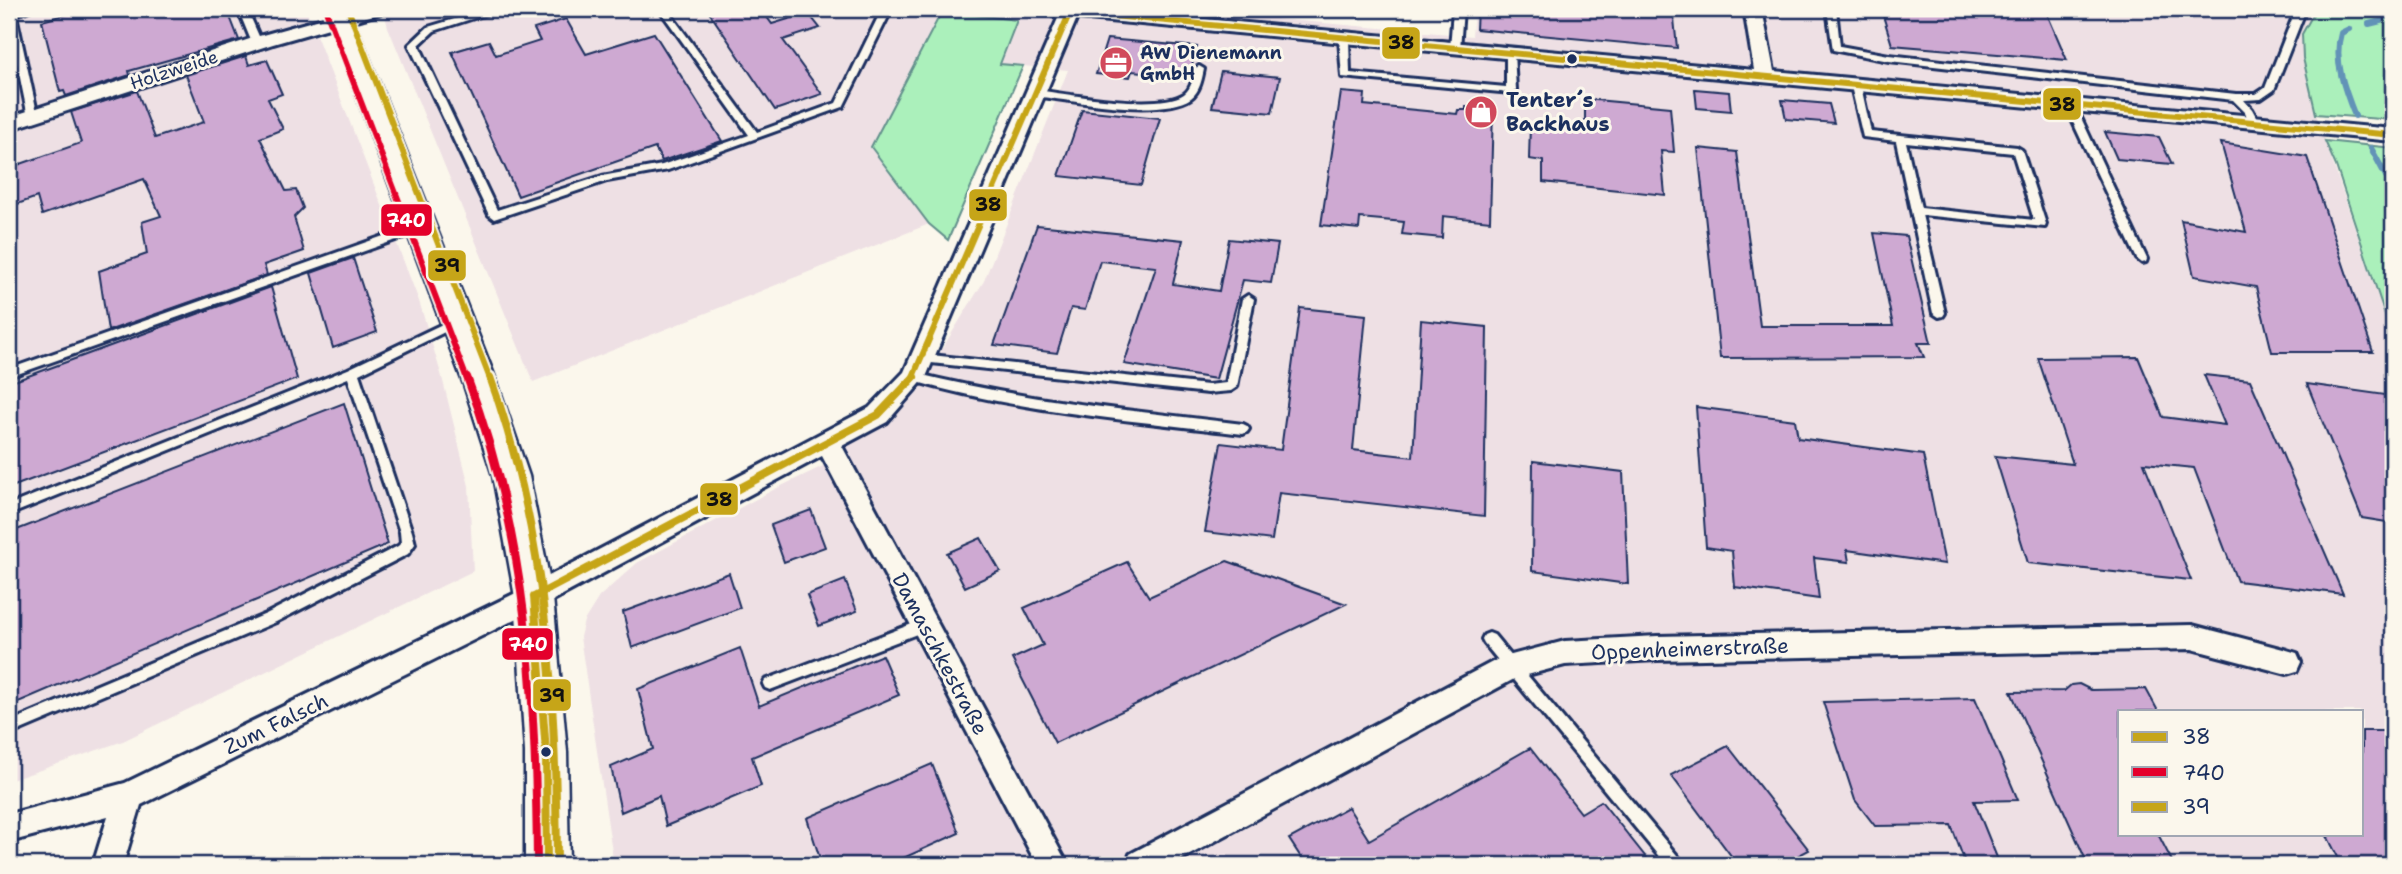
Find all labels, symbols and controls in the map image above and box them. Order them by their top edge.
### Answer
line badge: 38 [1381,26,1421,60]
text: 38 [1388,30,1414,55]
place label: AW Dienemann GmbH [1140,41,1282,86]
street label: Holzweide [127,44,221,96]
office icon: AW Dienemann GmbH [1097,44,1135,82]
unlabelled marker [1565,52,1579,66]
place label: Tenter´s Backhaus [1506,86,1610,138]
line badge: 38 [2042,87,2082,121]
text: 38 [2049,92,2075,117]
shop icon: Tenter´s Backhaus [1462,93,1500,131]
line badge: 38 [968,188,1008,222]
text: 38 [975,192,1001,217]
line badge: 740 [380,203,433,237]
text: 740 [386,208,426,233]
line badge: 39 [427,249,467,282]
text: 39 [434,253,460,278]
line badge: 38 [699,482,739,516]
text: 38 [706,487,732,512]
street label: Damaschkestraße [885,568,995,740]
line badge: 740 [501,627,554,661]
text: 740 [508,632,548,657]
street label: Oppenheimerstraße [1591,632,1789,666]
line badge: 39 [532,678,572,712]
text: 39 [539,683,565,708]
street label: Zum Falsch [219,687,333,761]
legend [2118,710,2364,836]
text: 38 [2182,723,2211,751]
unlabelled marker [539,745,553,759]
text: 740 [2182,759,2225,787]
text: 39 [2182,793,2210,821]

